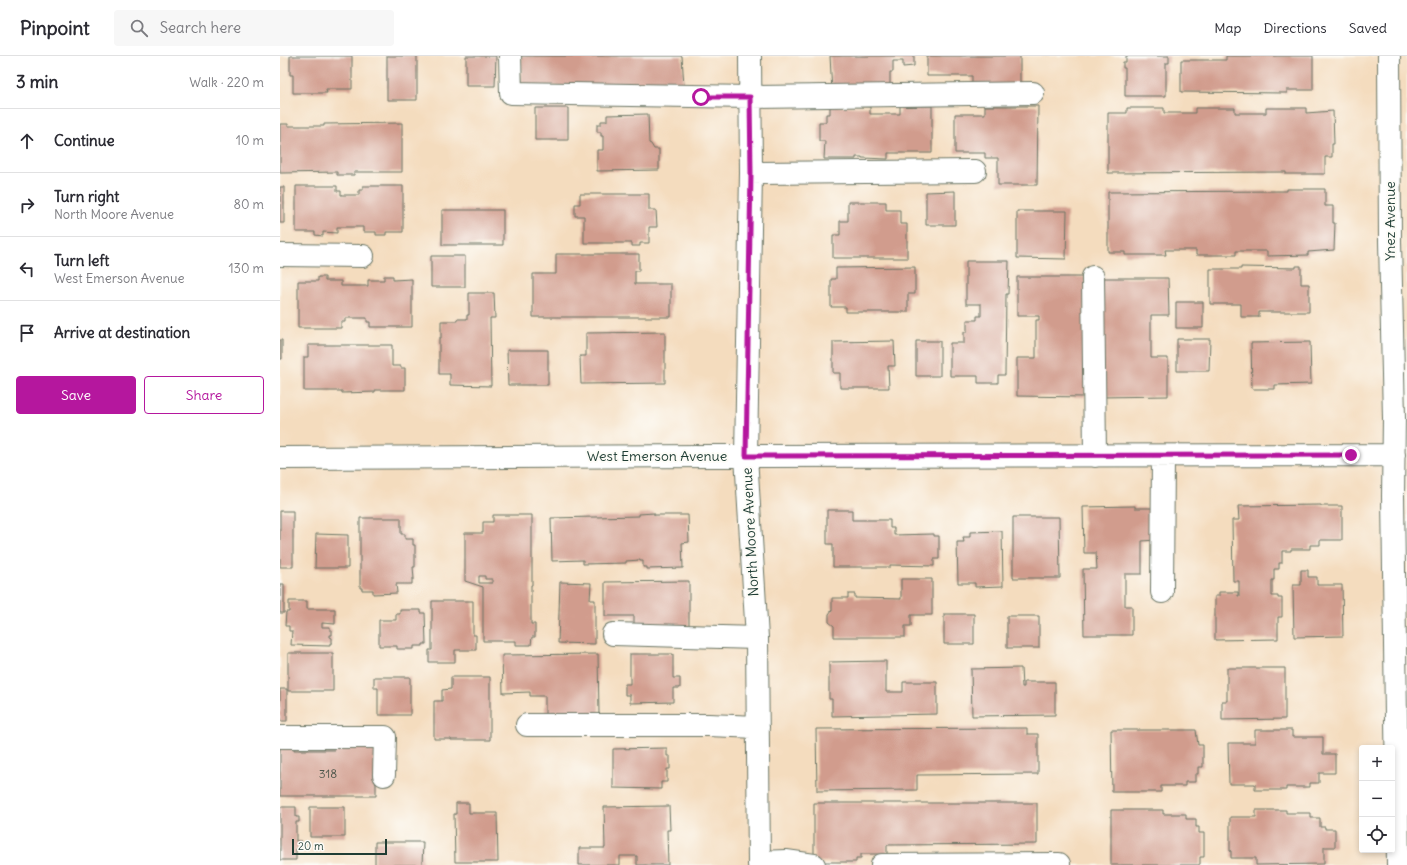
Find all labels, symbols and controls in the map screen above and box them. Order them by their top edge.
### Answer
search box [114,10,394,46]
text: Pinpoint [20,16,90,40]
icon: search [128,17,150,39]
text: Search here [160,18,241,37]
text: Map [1214,19,1241,37]
text: Directions [1263,19,1327,37]
text: Saved [1349,19,1387,37]
text: 3 min [16,71,58,93]
text: Walk · 220 m [189,74,264,91]
route start [692,88,710,106]
icon: ahead [16,130,38,152]
text: Continue [54,131,115,150]
text: 10 m [236,132,264,149]
street label: Ynez Avenue [1381,181,1399,261]
text: Turn right [54,187,119,206]
icon: right [16,194,38,216]
text: 80 m [233,196,264,213]
text: North Moore Avenue [54,206,174,223]
text: Turn left [54,251,109,270]
icon: left [16,258,38,280]
text: 130 m [228,260,264,277]
text: West Emerson Avenue [54,270,184,287]
icon: arrive [16,322,38,344]
text: Arrive at destination [54,323,190,342]
button: Save [16,376,136,414]
button: Share [144,376,264,414]
route end [1342,446,1360,464]
street label: West Emerson Avenue [587,447,727,465]
street label: North Moore Avenue [738,467,762,597]
map controls [1359,745,1395,853]
button: + [1359,745,1395,781]
house number: 318 [319,766,337,781]
button: − [1359,781,1395,817]
button: locate [1359,817,1395,853]
scale bar [292,837,387,856]
text: 20 m [298,839,324,853]

